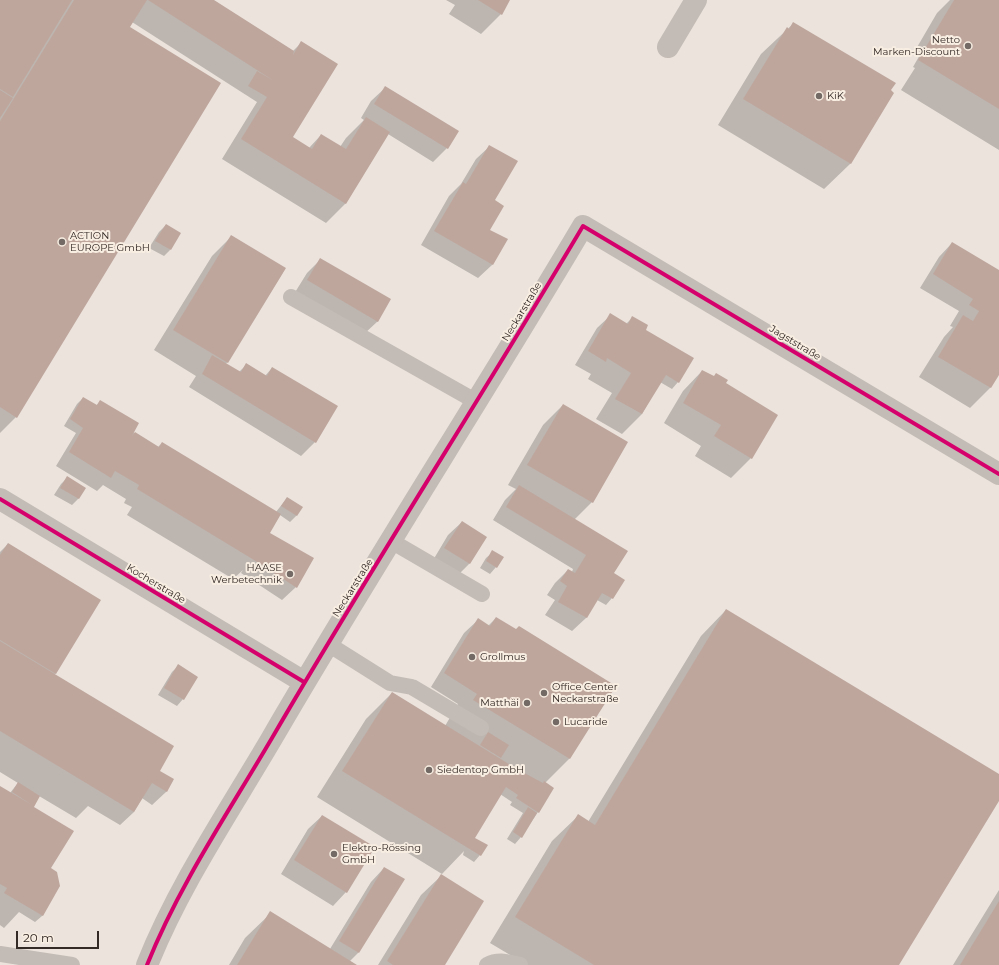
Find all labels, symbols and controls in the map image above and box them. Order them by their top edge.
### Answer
place label: Netto Marken-Discount [873,34,960,58]
marker: Netto Marken-Discount [963,41,973,51]
place label: KiK [827,90,844,102]
marker: KiK [814,91,824,101]
place label: ACTION EUROPE GmbH [70,230,150,254]
marker: ACTION EUROPE GmbH [57,237,67,247]
street label: Neckarstraße [500,280,544,344]
street label: Jagststraße [767,323,823,363]
street label: Neckarstraße [330,557,376,619]
street label: Kocherstraße [124,562,188,606]
place label: HAASE Werbetechnik [211,562,282,586]
marker: HAASE Werbetechnik [285,569,295,579]
place label: Grollmus [480,651,525,663]
marker: Grollmus [467,652,477,662]
place label: Office Center Neckarstraße [552,681,619,704]
marker: Office Center Neckarstraße [539,688,549,698]
place label: Matthäi [480,697,519,709]
marker: Matthäi [522,698,532,708]
place label: Lucaride [564,716,608,728]
marker: Lucaride [551,717,561,727]
place label: Siedentop GmbH [437,764,524,776]
marker: Siedentop GmbH [424,765,434,775]
place label: Elektro-Rössing GmbH [342,842,421,866]
marker: Elektro-Rössing GmbH [329,849,339,859]
scale bar [18,923,101,949]
text: 20 m [23,930,54,945]

